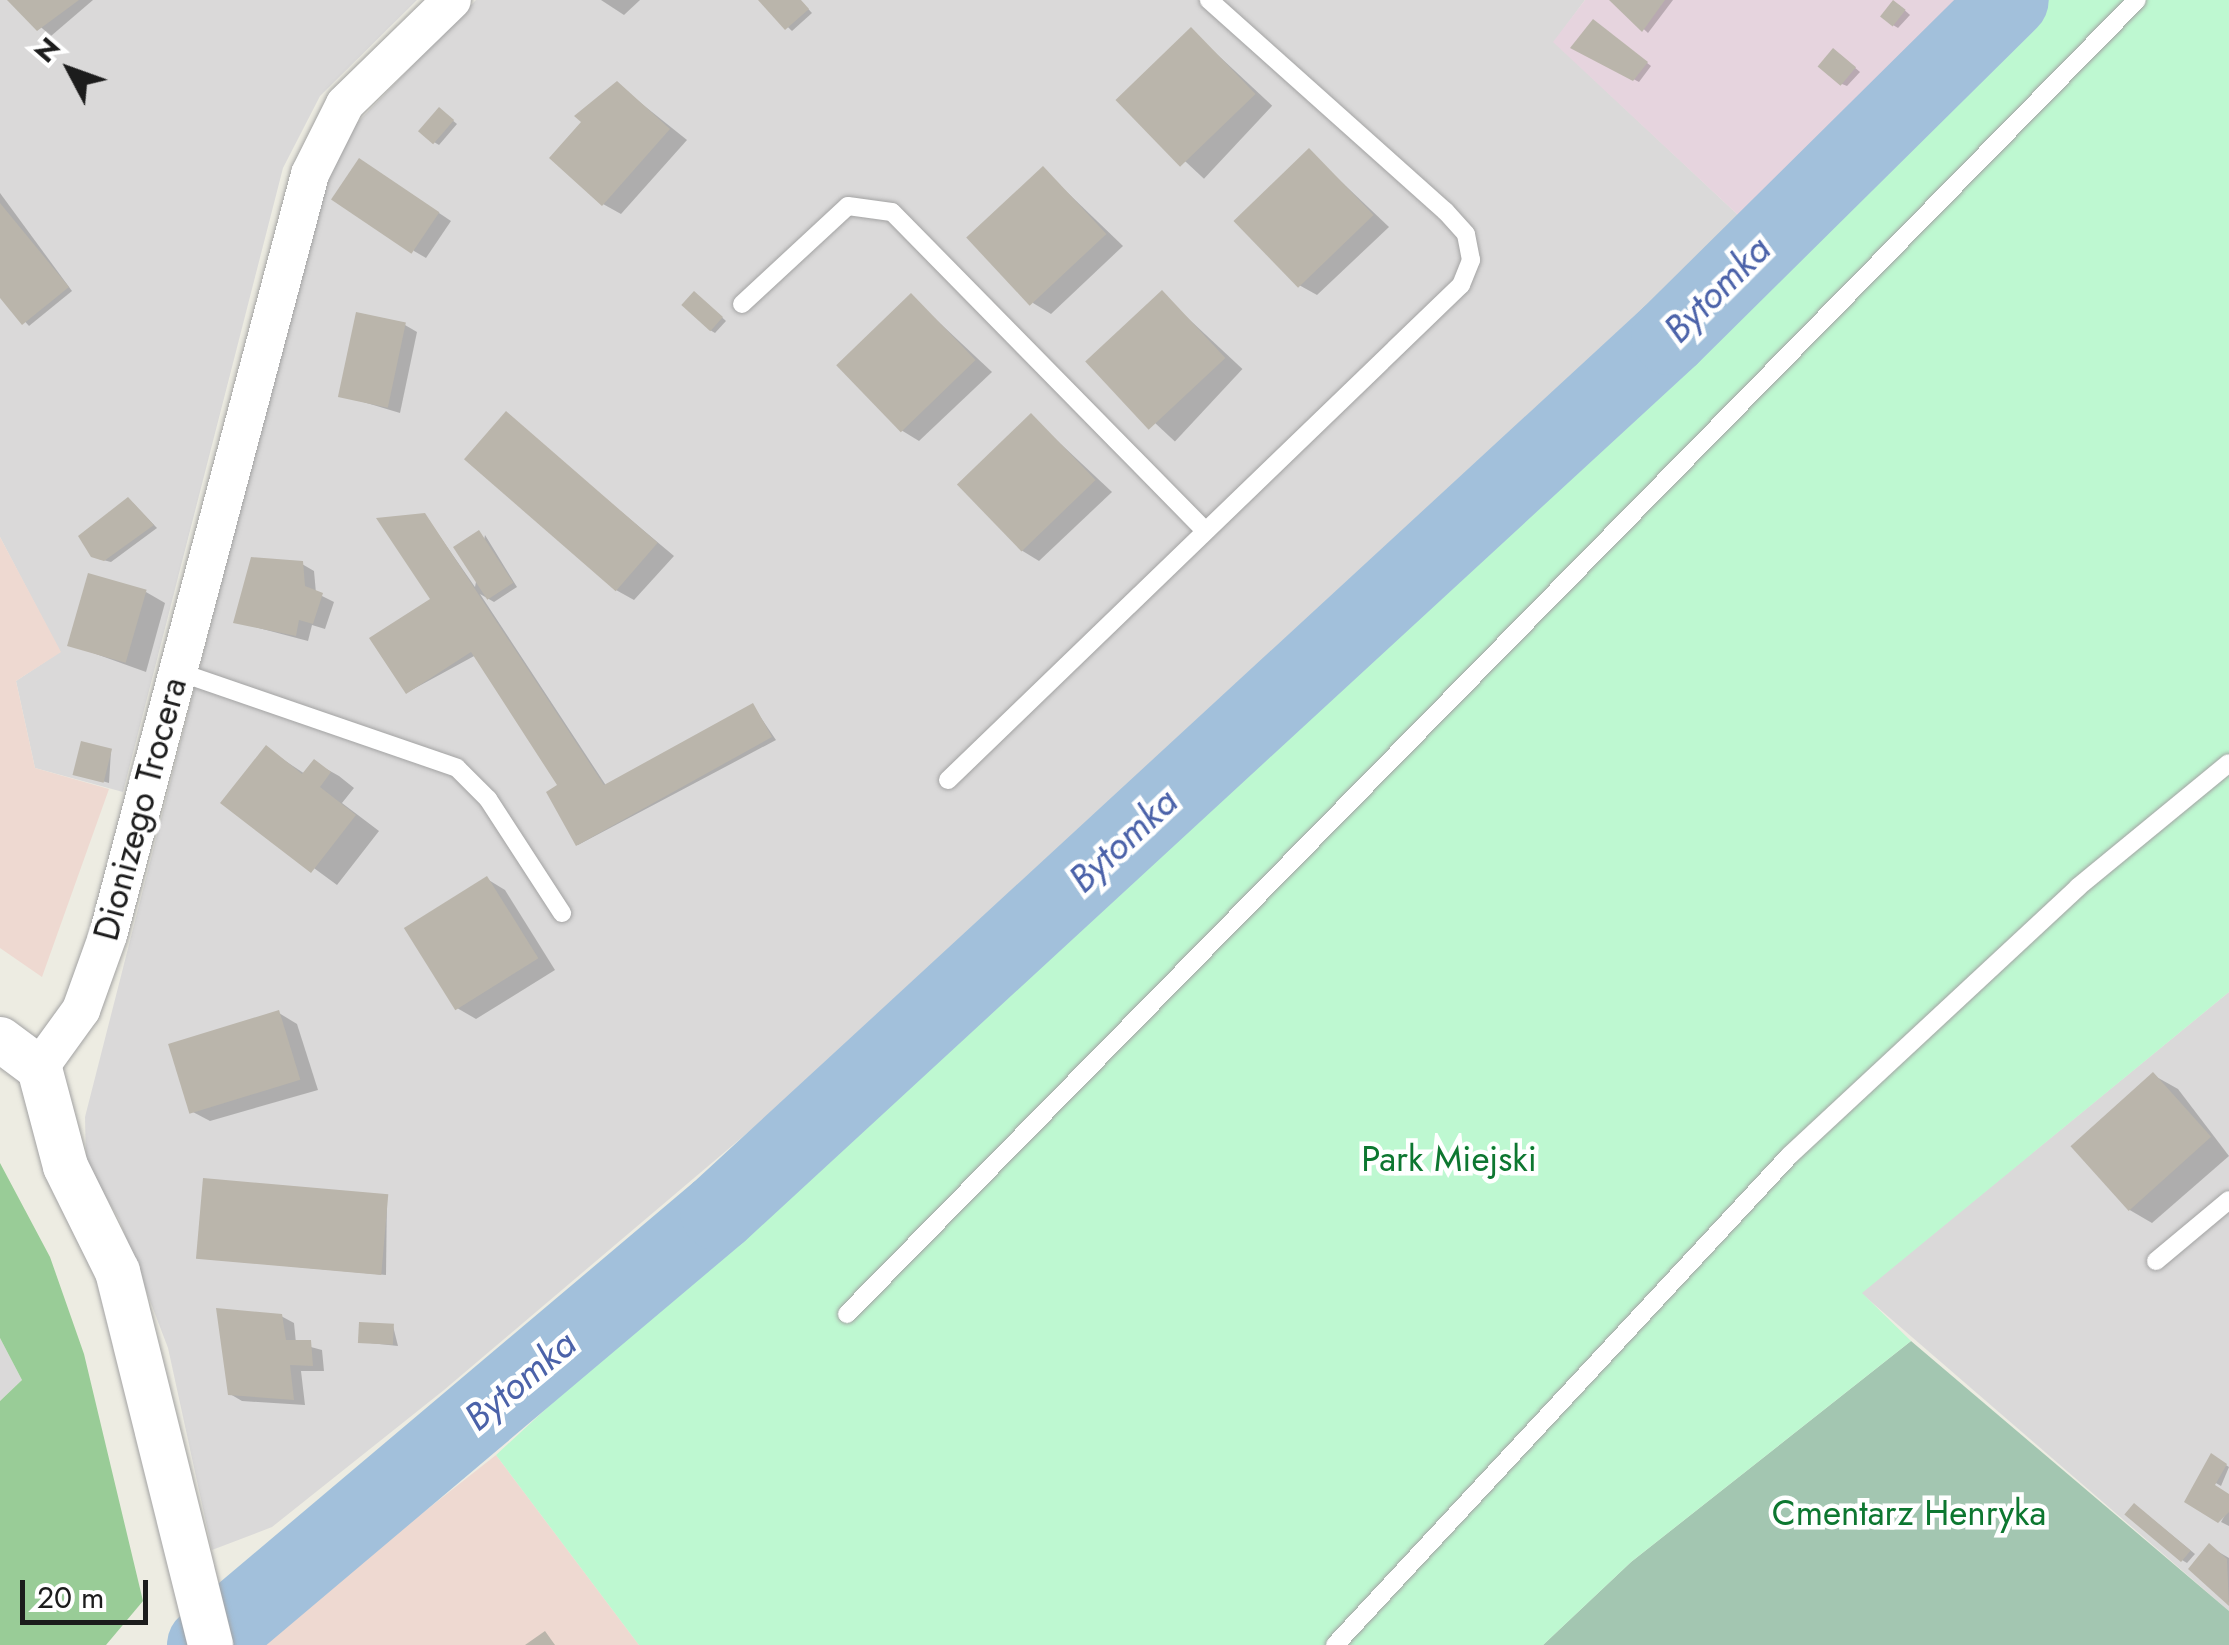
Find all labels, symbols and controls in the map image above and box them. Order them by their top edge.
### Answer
north arrow [20,20,120,120]
text: N [24,28,70,72]
water label: Bytomka [1654,226,1780,352]
street label: Dionizego Trocera [85,673,195,945]
water label: Bytomka [1059,778,1187,902]
park label: Park Miejski [1361,1138,1537,1180]
water label: Bytomka [455,1320,585,1440]
park label: Cmentarz Henryka [1772,1492,2046,1534]
scale bar [25,1560,152,1622]
text: 20 m [37,1576,104,1619]

